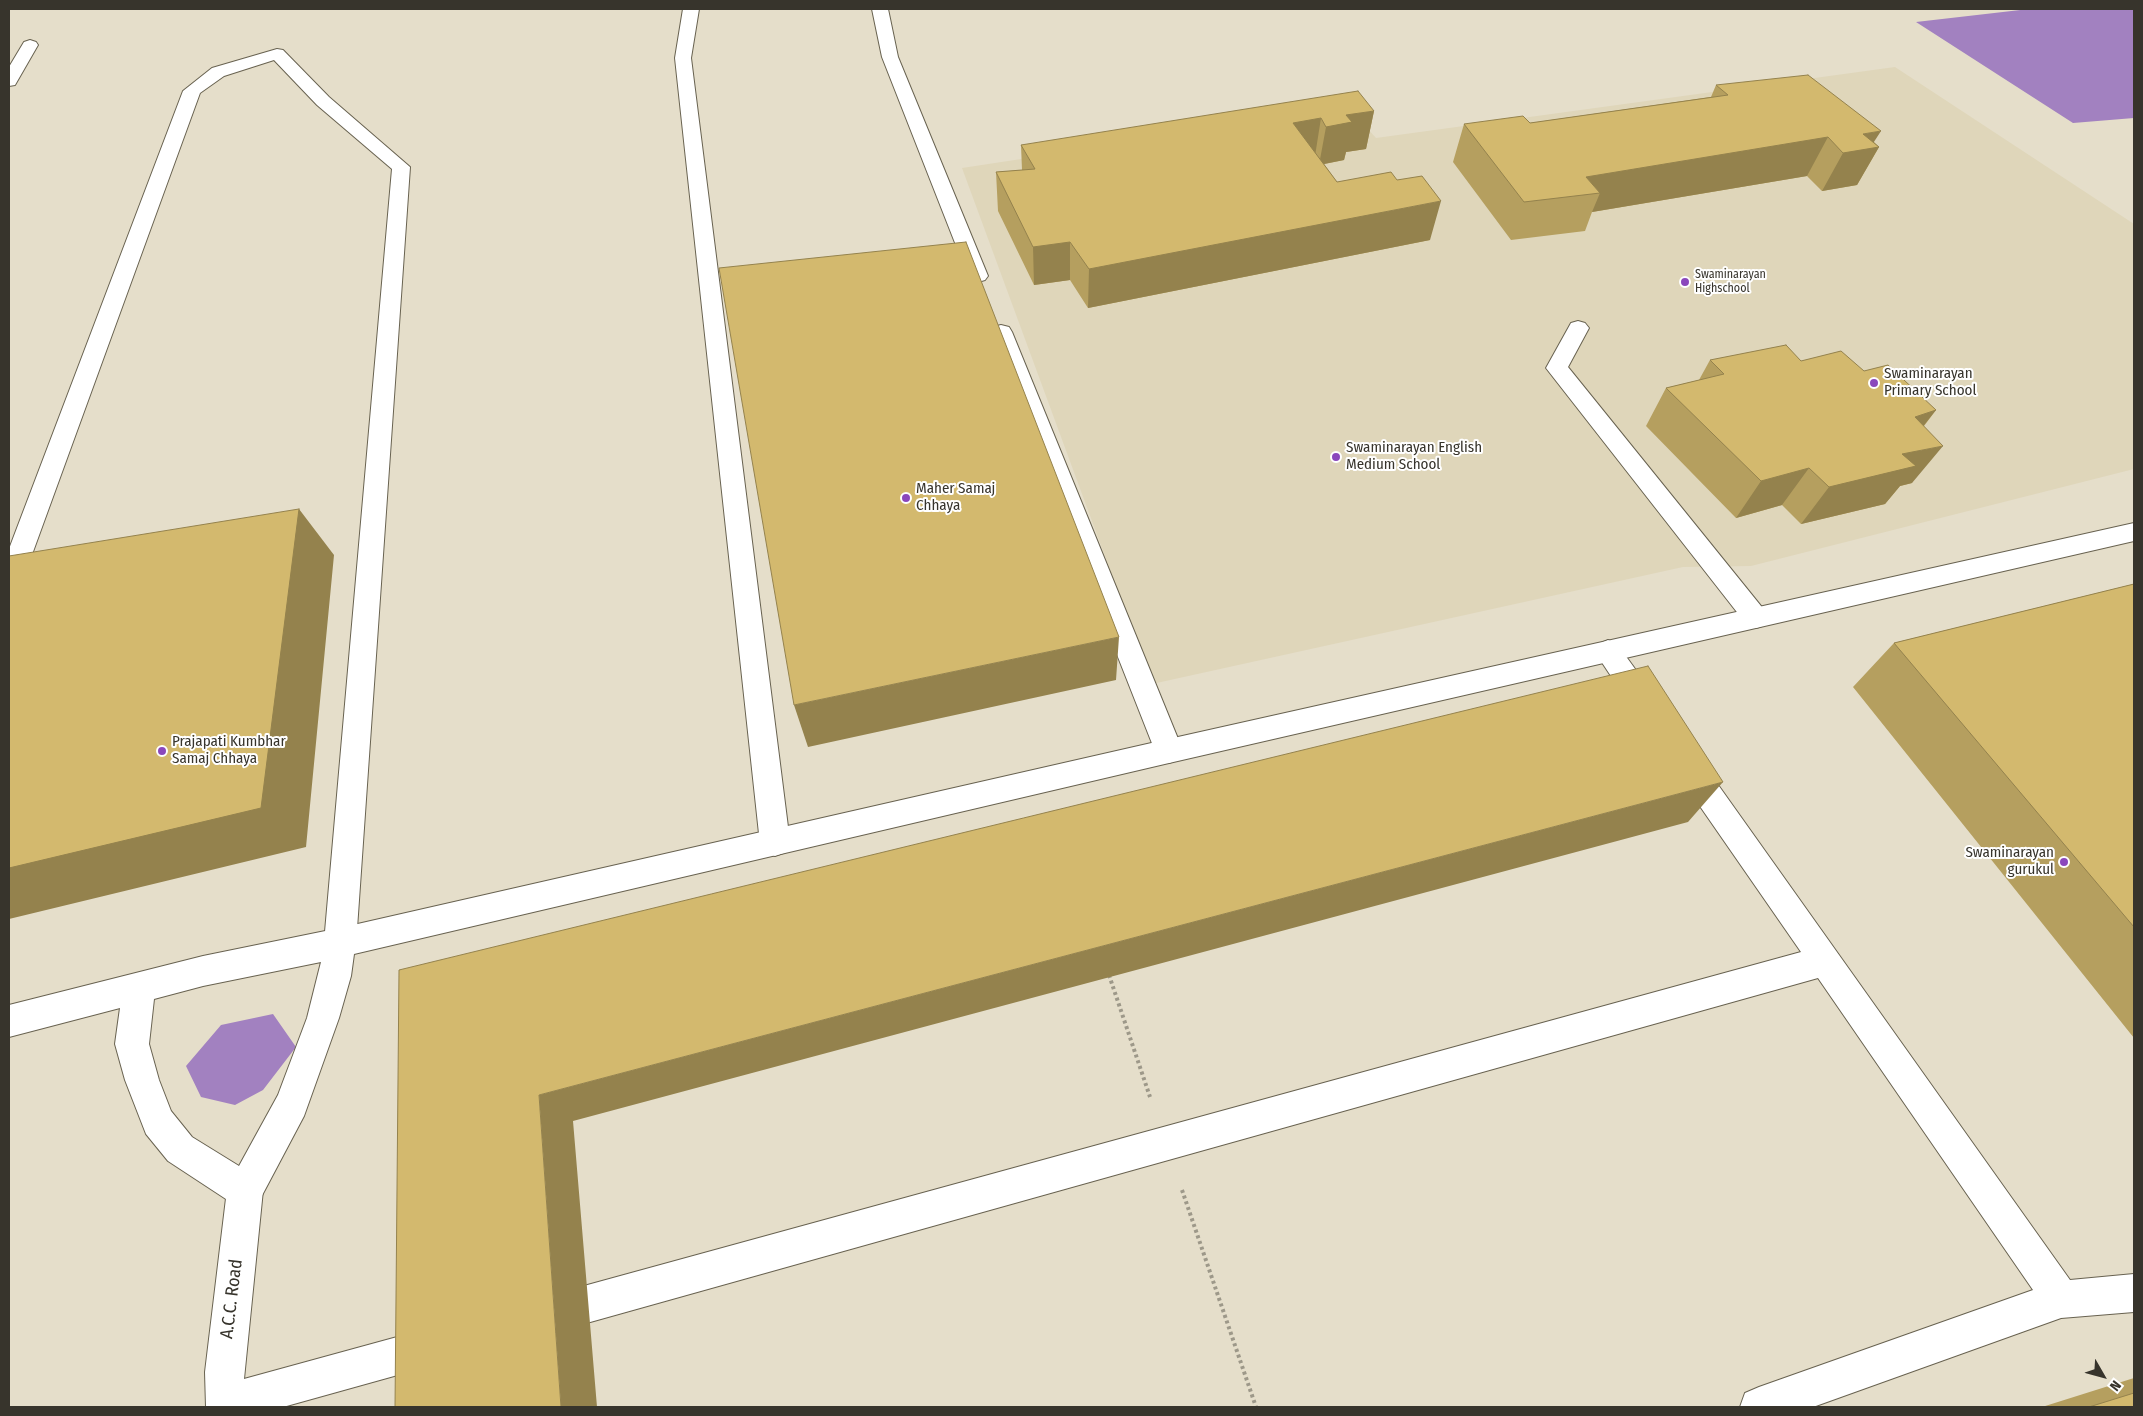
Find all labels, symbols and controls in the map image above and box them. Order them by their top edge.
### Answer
place label: Swaminarayan Highschool [1695,268,1766,296]
marker: Swaminarayan Highschool [1679,276,1691,288]
place label: Swaminarayan Primary School [1884,365,1976,400]
marker: Swaminarayan Primary School [1868,377,1880,389]
place label: Swaminarayan English Medium School [1346,439,1482,474]
marker: Swaminarayan English Medium School [1330,451,1342,463]
place label: Maher Samaj Chhaya [916,480,995,515]
marker: Maher Samaj Chhaya [900,492,912,504]
place label: Prajapati Kumbhar Samaj Chhaya [172,733,286,768]
marker: Prajapati Kumbhar Samaj Chhaya [156,745,168,757]
place label: Swaminarayan gurukul [1965,844,2054,879]
marker: Swaminarayan gurukul [2058,856,2070,868]
street label: A.C.C. Road [216,1258,248,1340]
north arrow [2078,1351,2128,1401]
text: N [2106,1377,2125,1394]

